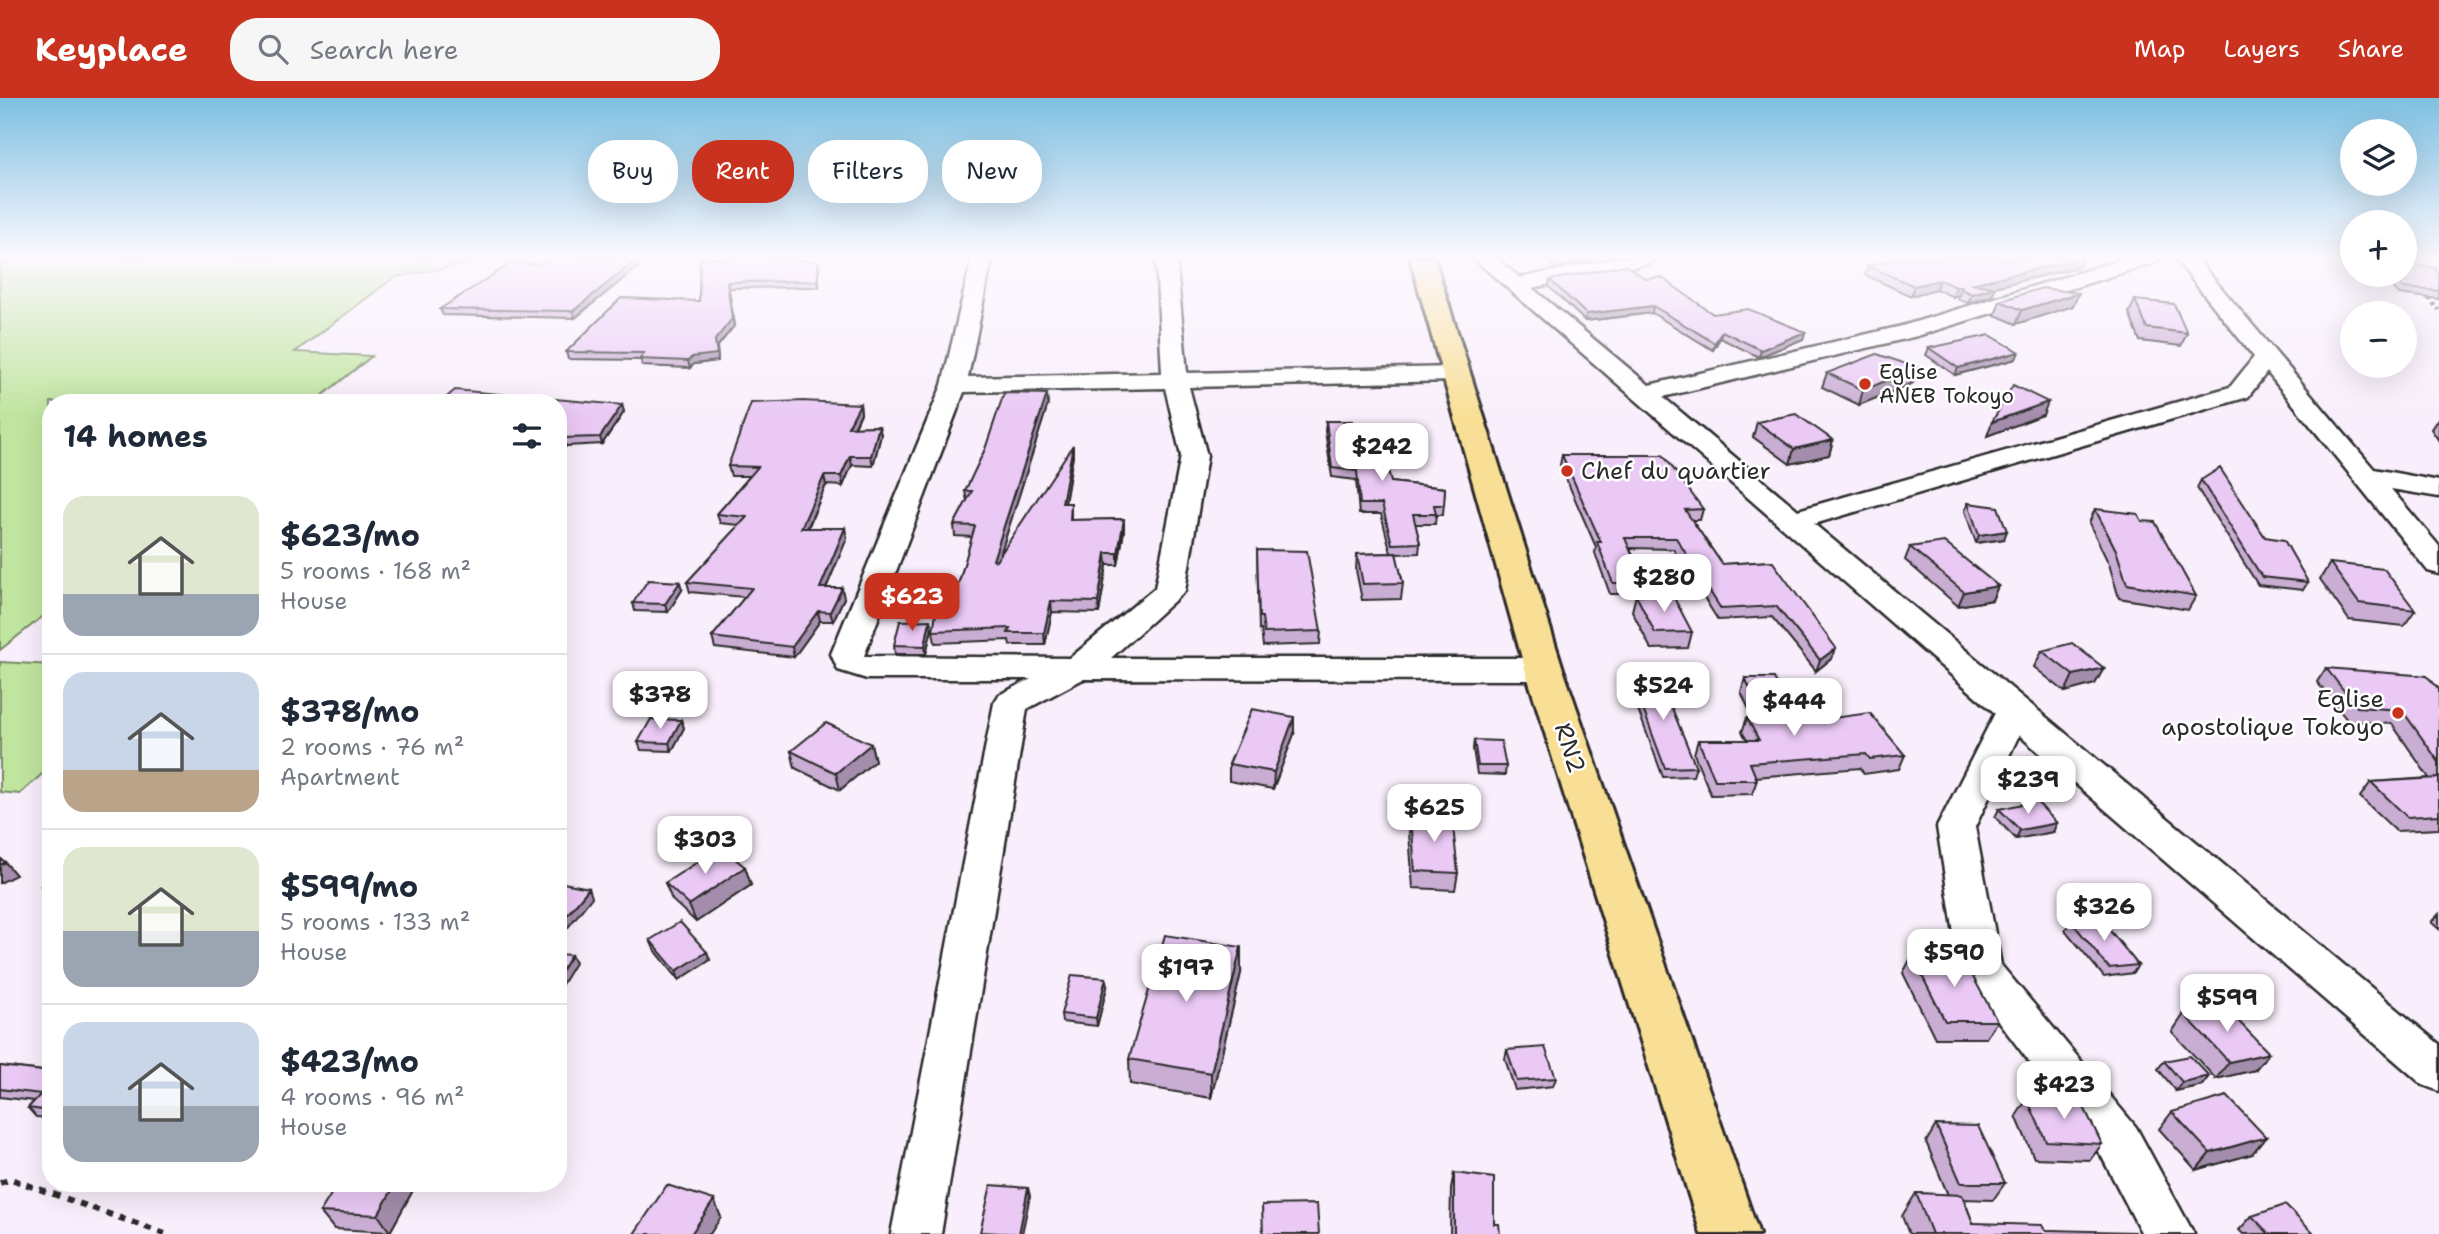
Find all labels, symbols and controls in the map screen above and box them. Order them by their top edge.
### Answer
search box [230,18,720,81]
text: Keyplace [35,27,188,72]
icon: search [254,30,292,68]
text: Search here [310,32,458,67]
text: Map [2134,33,2185,65]
text: Layers [2223,33,2300,65]
text: Share [2338,33,2404,65]
map controls [2340,119,2417,378]
button: layers [2340,119,2417,196]
chip: Buy [588,140,678,203]
chip: Rent [692,140,794,203]
chip: Filters [808,140,928,203]
chip: New [942,140,1042,203]
button: + [2340,210,2417,287]
button: − [2340,301,2417,378]
place label: Eglise ANEB Tokoyo [1879,358,2014,410]
marker: Eglise ANEB Tokoyo [1857,376,1873,392]
text: 14 homes [63,416,208,457]
icon: filters [508,417,546,455]
pin: $242 [1341,424,1423,483]
text: $242 [1351,431,1413,461]
place label: Chef du quartier [1581,455,1771,487]
marker: Chef du quartier [1559,463,1575,479]
text: $623/mo [280,515,420,556]
icon: home [119,524,203,608]
pin: $280 [1623,554,1705,614]
text: 5 rooms · 168 m² [280,556,471,586]
text: $280 [1632,562,1696,592]
pin: $623 [871,574,953,633]
text: $623 [880,581,944,611]
text: House [280,586,348,616]
pin: $524 [1622,662,1704,722]
text: $524 [1633,670,1693,700]
pin: $378 [619,672,701,731]
pin: $444 [1753,678,1835,738]
text: $378 [629,679,691,709]
place label: Eglise apostolique Tokoyo [2161,683,2384,743]
text: $444 [1762,686,1826,716]
text: $378/mo [280,691,419,732]
icon: home [119,700,203,784]
marker: Eglise apostolique Tokoyo [2390,705,2406,721]
street label: RN2 [1547,719,1593,777]
text: 2 rooms · 76 m² [280,732,464,762]
pin: $239 [1987,756,2069,816]
text: Apartment [280,762,400,792]
text: $239 [1997,764,2059,794]
pin: $625 [1393,784,1475,844]
text: $625 [1403,792,1465,822]
pin: $303 [664,816,746,876]
text: $303 [673,824,737,854]
text: $599/mo [280,866,418,907]
icon: home [119,875,203,959]
pin: $326 [2063,884,2145,943]
text: $326 [2073,891,2135,921]
text: 5 rooms · 133 m² [280,907,470,937]
pin: $590 [1913,930,1995,989]
text: House [280,937,348,967]
text: $590 [1923,937,1985,967]
pin: $197 [1145,944,1227,1004]
text: $197 [1158,952,1214,982]
pin: $599 [2186,974,2268,1034]
text: $599 [2196,982,2258,1012]
text: $423/mo [280,1041,419,1082]
icon: home [119,1050,203,1134]
pin: $423 [2023,1062,2105,1121]
text: $423 [2033,1069,2095,1099]
text: 4 rooms · 96 m² [280,1082,465,1112]
text: House [280,1112,348,1142]

